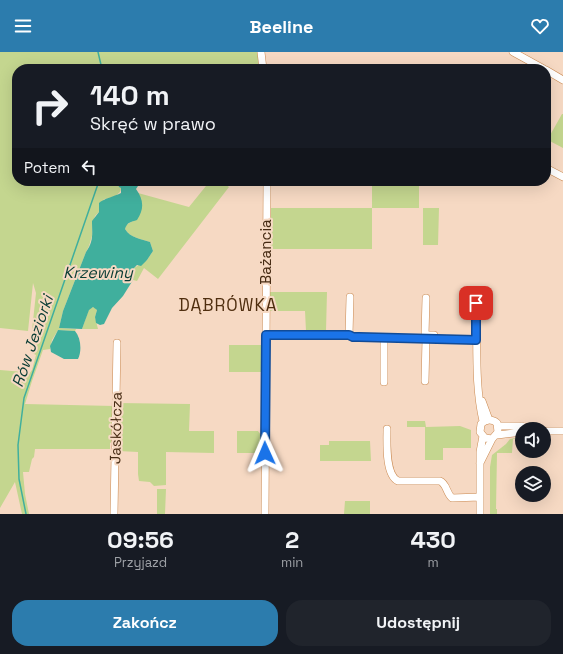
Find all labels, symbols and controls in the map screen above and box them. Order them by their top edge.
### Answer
icon: menu [12,15,34,37]
text: Beeline [250,15,313,38]
icon: heart [529,15,551,37]
text: 140 m [90,77,170,113]
icon: right [24,80,76,132]
text: Skręć w prawo [90,112,216,135]
icon: left [78,156,100,178]
text: Potem [24,158,70,177]
street label: Bażancia [256,219,275,285]
water label: Krzewiny [63,262,134,283]
pin [459,286,493,320]
water label: Rów Jeziorki [7,291,59,390]
icon: arrive [465,292,487,314]
district label: DĄBRÓWKA [179,294,277,316]
street label: Jaskółcza [105,391,126,464]
map controls [515,422,551,502]
button: sound [515,422,551,458]
position arrow [244,432,286,474]
button: layers [515,466,551,502]
text: 09:56 [107,524,174,555]
text: 2 [285,524,299,555]
text: 430 [410,524,456,555]
text: Przyjazd [114,554,167,571]
text: min [281,554,303,571]
text: m [428,554,439,571]
button: Zakończ [12,600,278,646]
button: Udostępnij [286,600,551,646]

